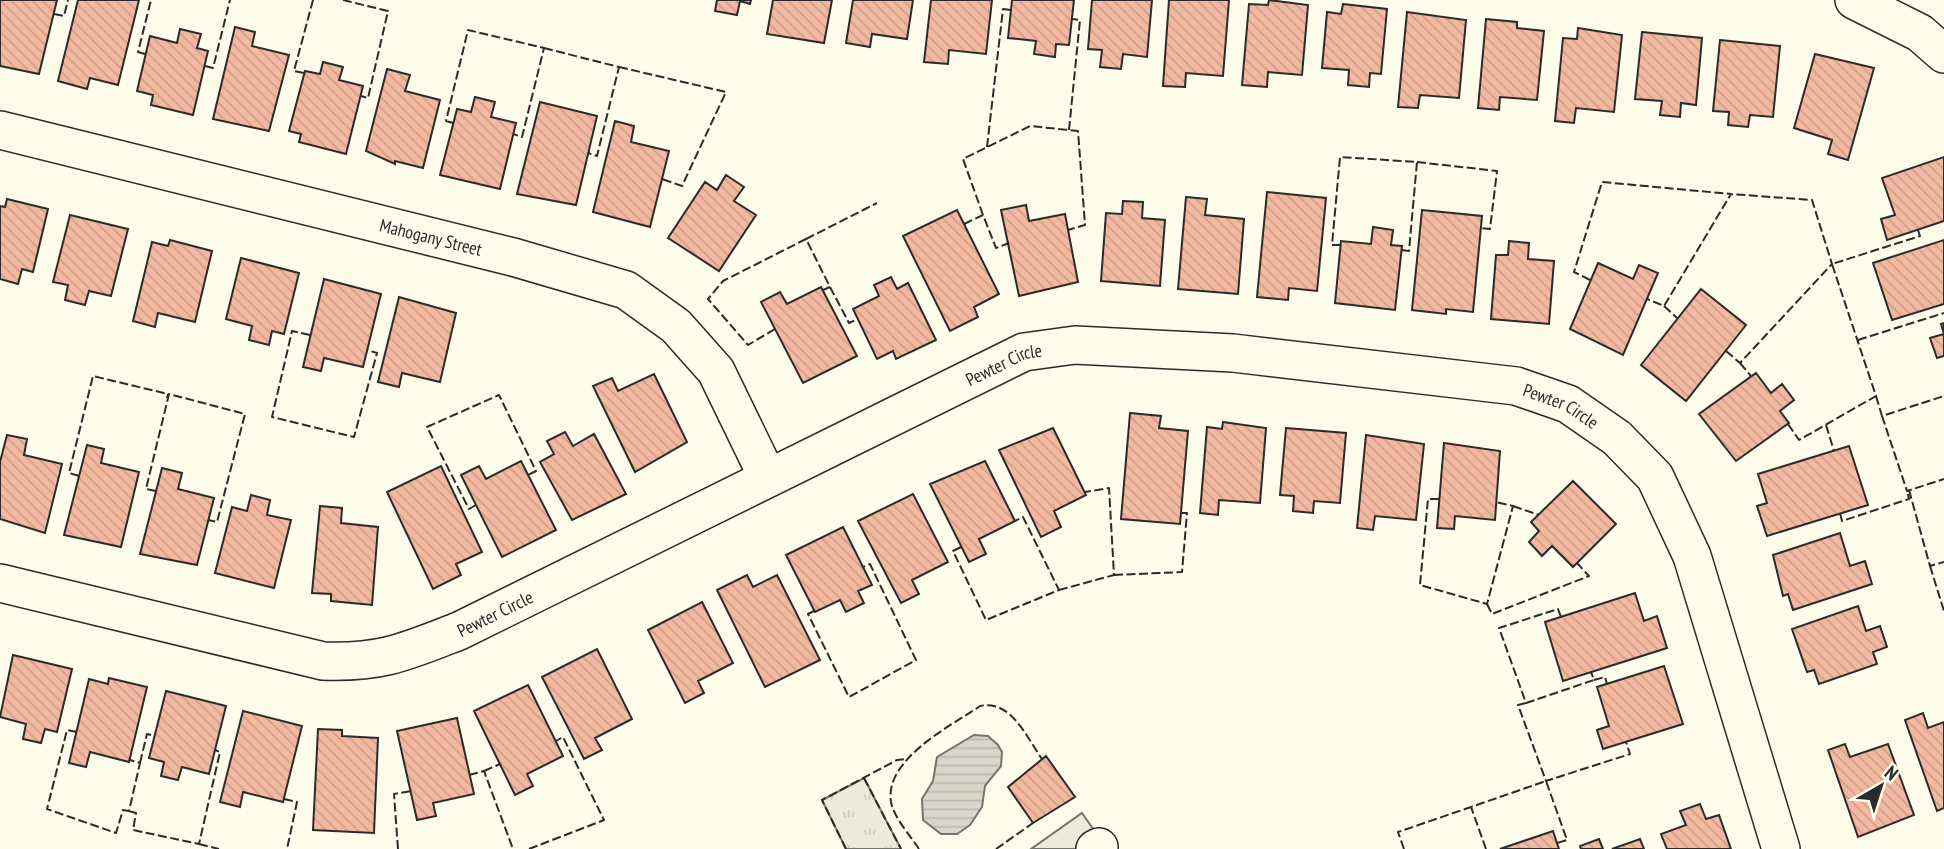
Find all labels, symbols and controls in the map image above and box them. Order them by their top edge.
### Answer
street label: Mahogany Street [377,213,485,260]
street label: Pewter Circle [962,338,1043,391]
street label: Pewter Circle [1520,378,1603,433]
street label: Pewter Circle [453,585,537,642]
north arrow [1846,751,1916,821]
text: N [1880,760,1903,785]

